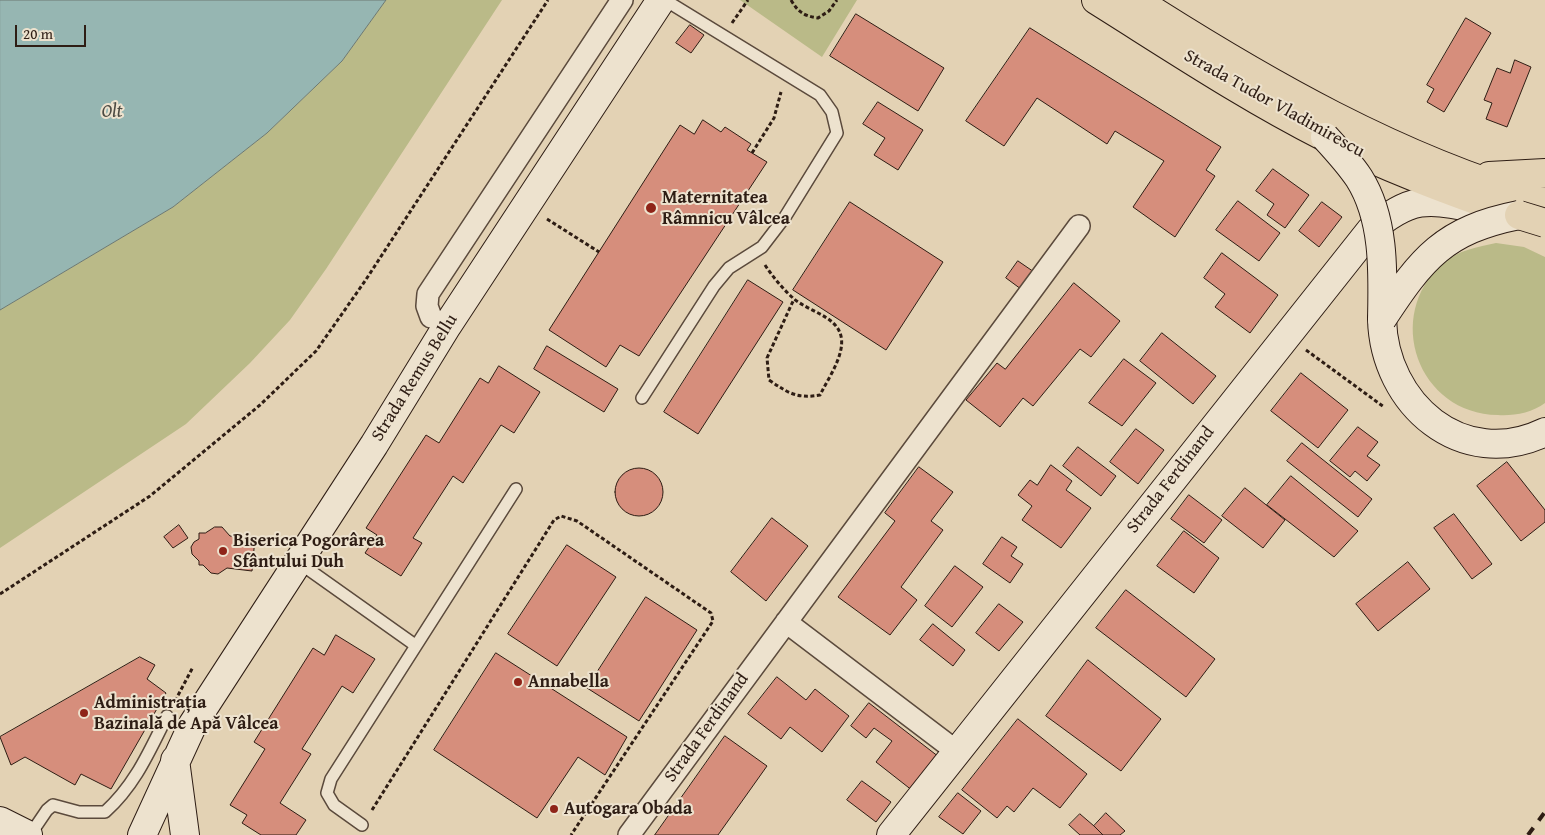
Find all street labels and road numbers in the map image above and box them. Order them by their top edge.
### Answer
street label: Strada Tudor Vladimirescu [1180,45,1368,163]
street label: Strada Remus Bellu [367,310,463,446]
street label: Strada Ferdinand [1123,422,1219,538]
street label: Strada Ferdinand [660,669,754,787]

